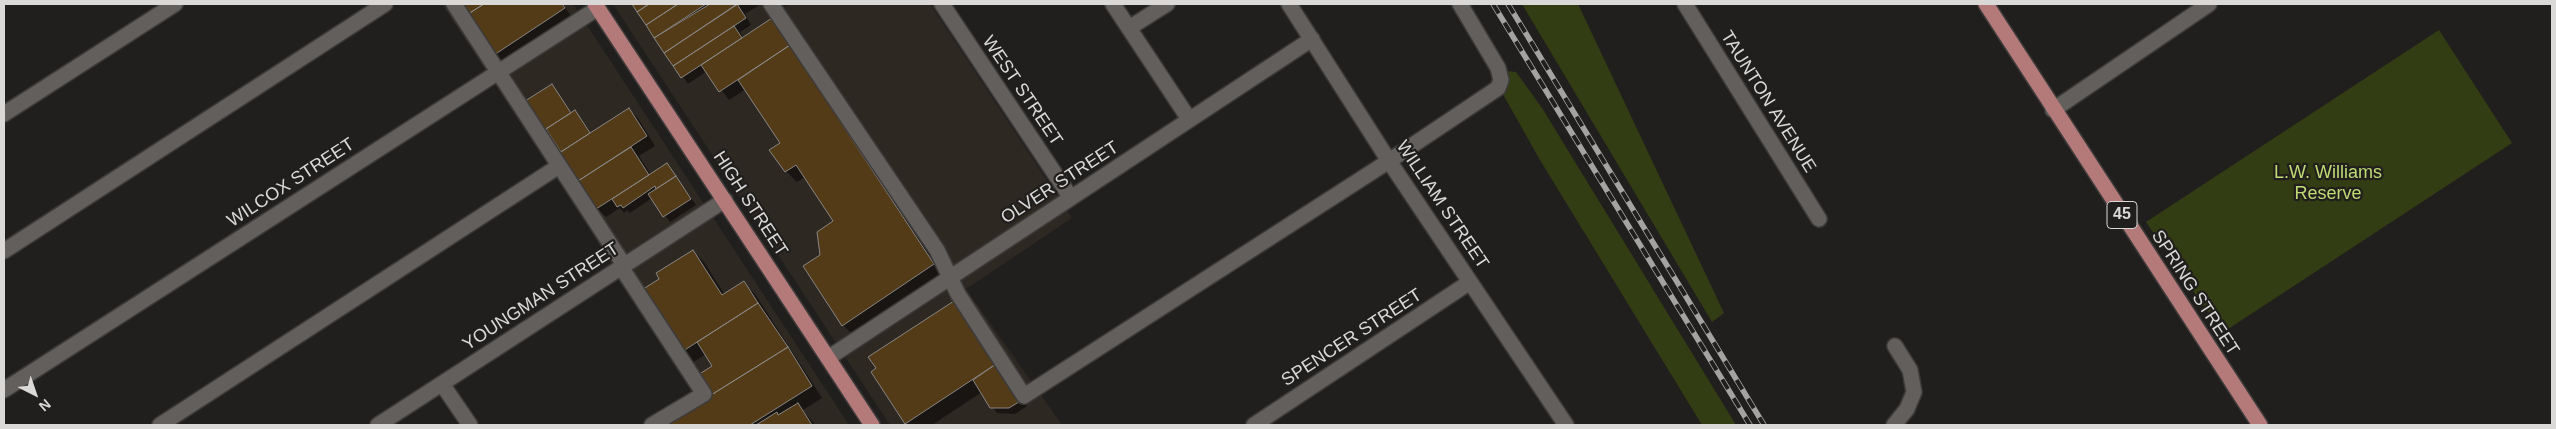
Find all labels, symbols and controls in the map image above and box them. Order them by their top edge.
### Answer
street label: TAUNTON AVENUE [1716,27,1820,177]
street label: WEST STREET [977,32,1067,150]
street label: WILCOX STREET [223,134,359,232]
street label: OLVER STREET [997,137,1123,229]
street label: WILLIAM STREET [1391,137,1493,273]
street label: HIGH STREET [708,147,792,261]
park label: L.W. Williams Reserve [2274,162,2382,204]
road number: 45 [2107,202,2137,228]
street label: SPRING STREET [2146,226,2244,360]
street label: YOUNGMAN STREET [459,238,623,356]
street label: SPENCER STREET [1278,285,1426,391]
north arrow [10,369,60,419]
text: N [36,396,54,415]

